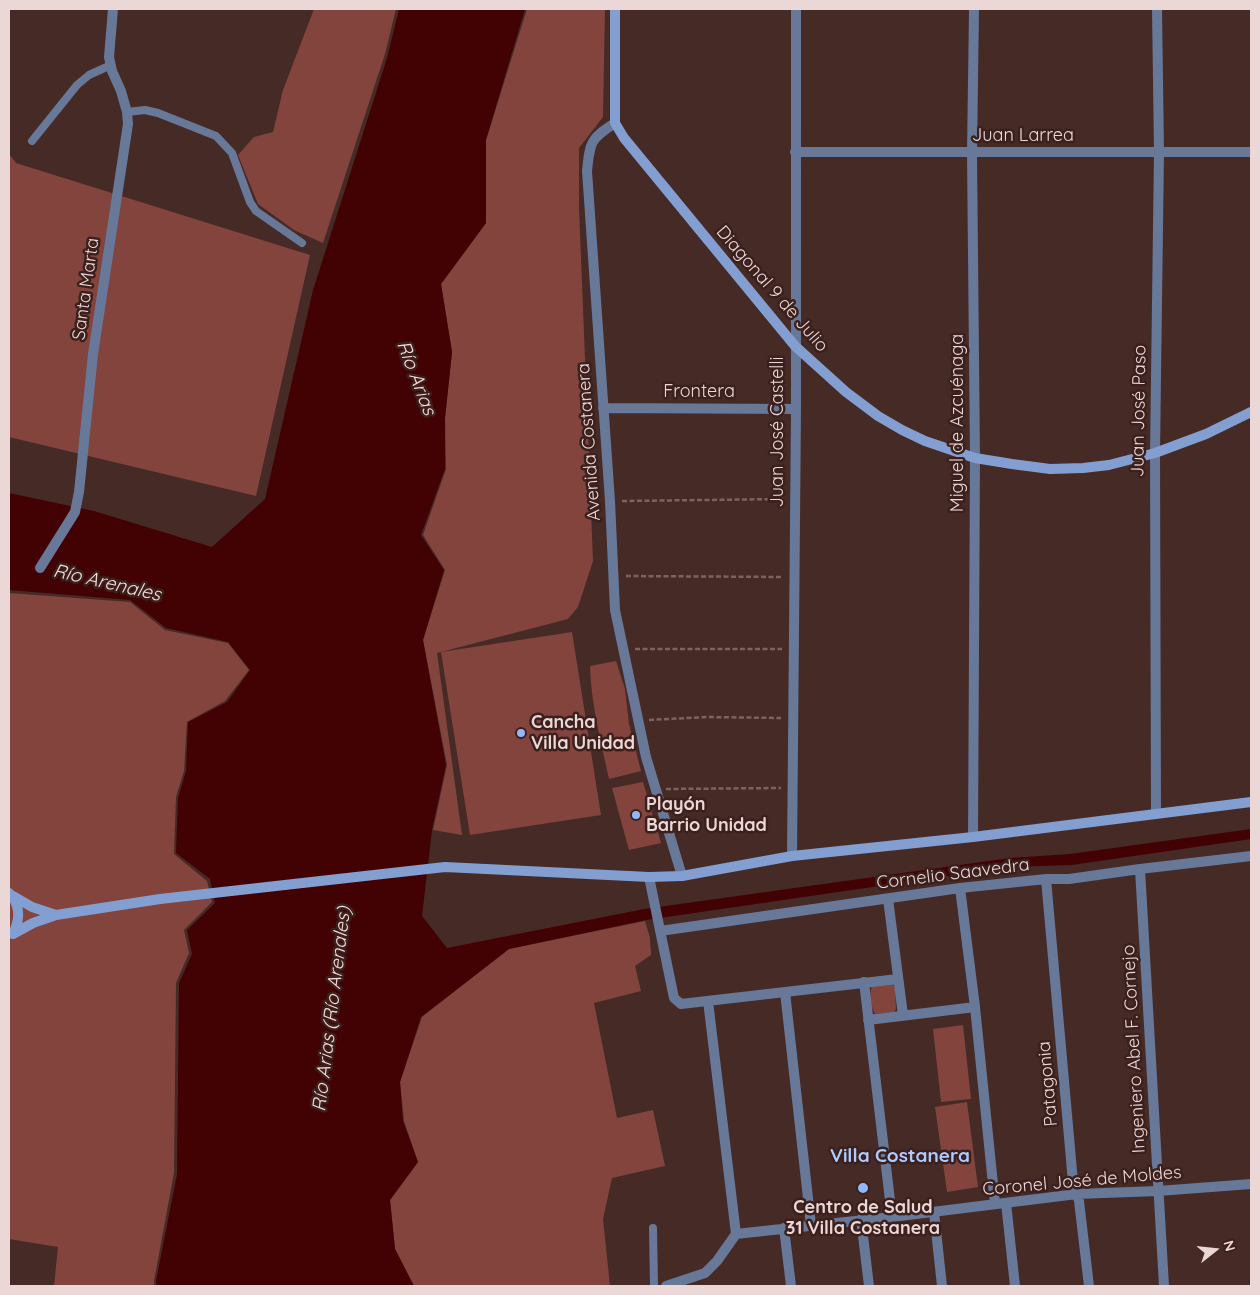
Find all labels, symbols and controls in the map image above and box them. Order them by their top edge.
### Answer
street label: Juan Larrea [972,125,1074,147]
street label: Diagonal 9 de Julio [711,221,833,357]
street label: Santa Marta [68,236,104,342]
street label: Miguel de Azcuénaga [947,334,969,512]
water label: Río Arias [391,338,441,418]
street label: Juan José Paso [1127,345,1151,477]
street label: Juan José Castelli [767,357,789,507]
street label: Avenida Costanera [573,362,605,522]
street label: Frontera [663,381,735,403]
water label: Río Arenales [51,560,163,606]
place label: Cancha Villa Unidad [531,712,635,754]
marker: Cancha Villa Unidad [515,727,527,739]
place label: Playón Barrio Unidad [646,794,767,836]
marker: Playón Barrio Unidad [630,809,642,821]
street label: Cornelio Saavedra [875,854,1031,894]
water label: Río Arias (Río Arenales) [308,905,356,1113]
street label: Ingeniero Abel F. Cornejo [1118,944,1150,1154]
street label: Patagonia [1034,1040,1062,1128]
district label: Villa Costanera [830,1145,970,1167]
street label: Coronel José de Moldes [982,1162,1182,1200]
marker: Centro de Salud 31 Villa Costanera [856,1181,870,1195]
place label: Centro de Salud 31 Villa Costanera [786,1197,940,1240]
north arrow [1190,1225,1240,1275]
text: N [1219,1238,1239,1253]

